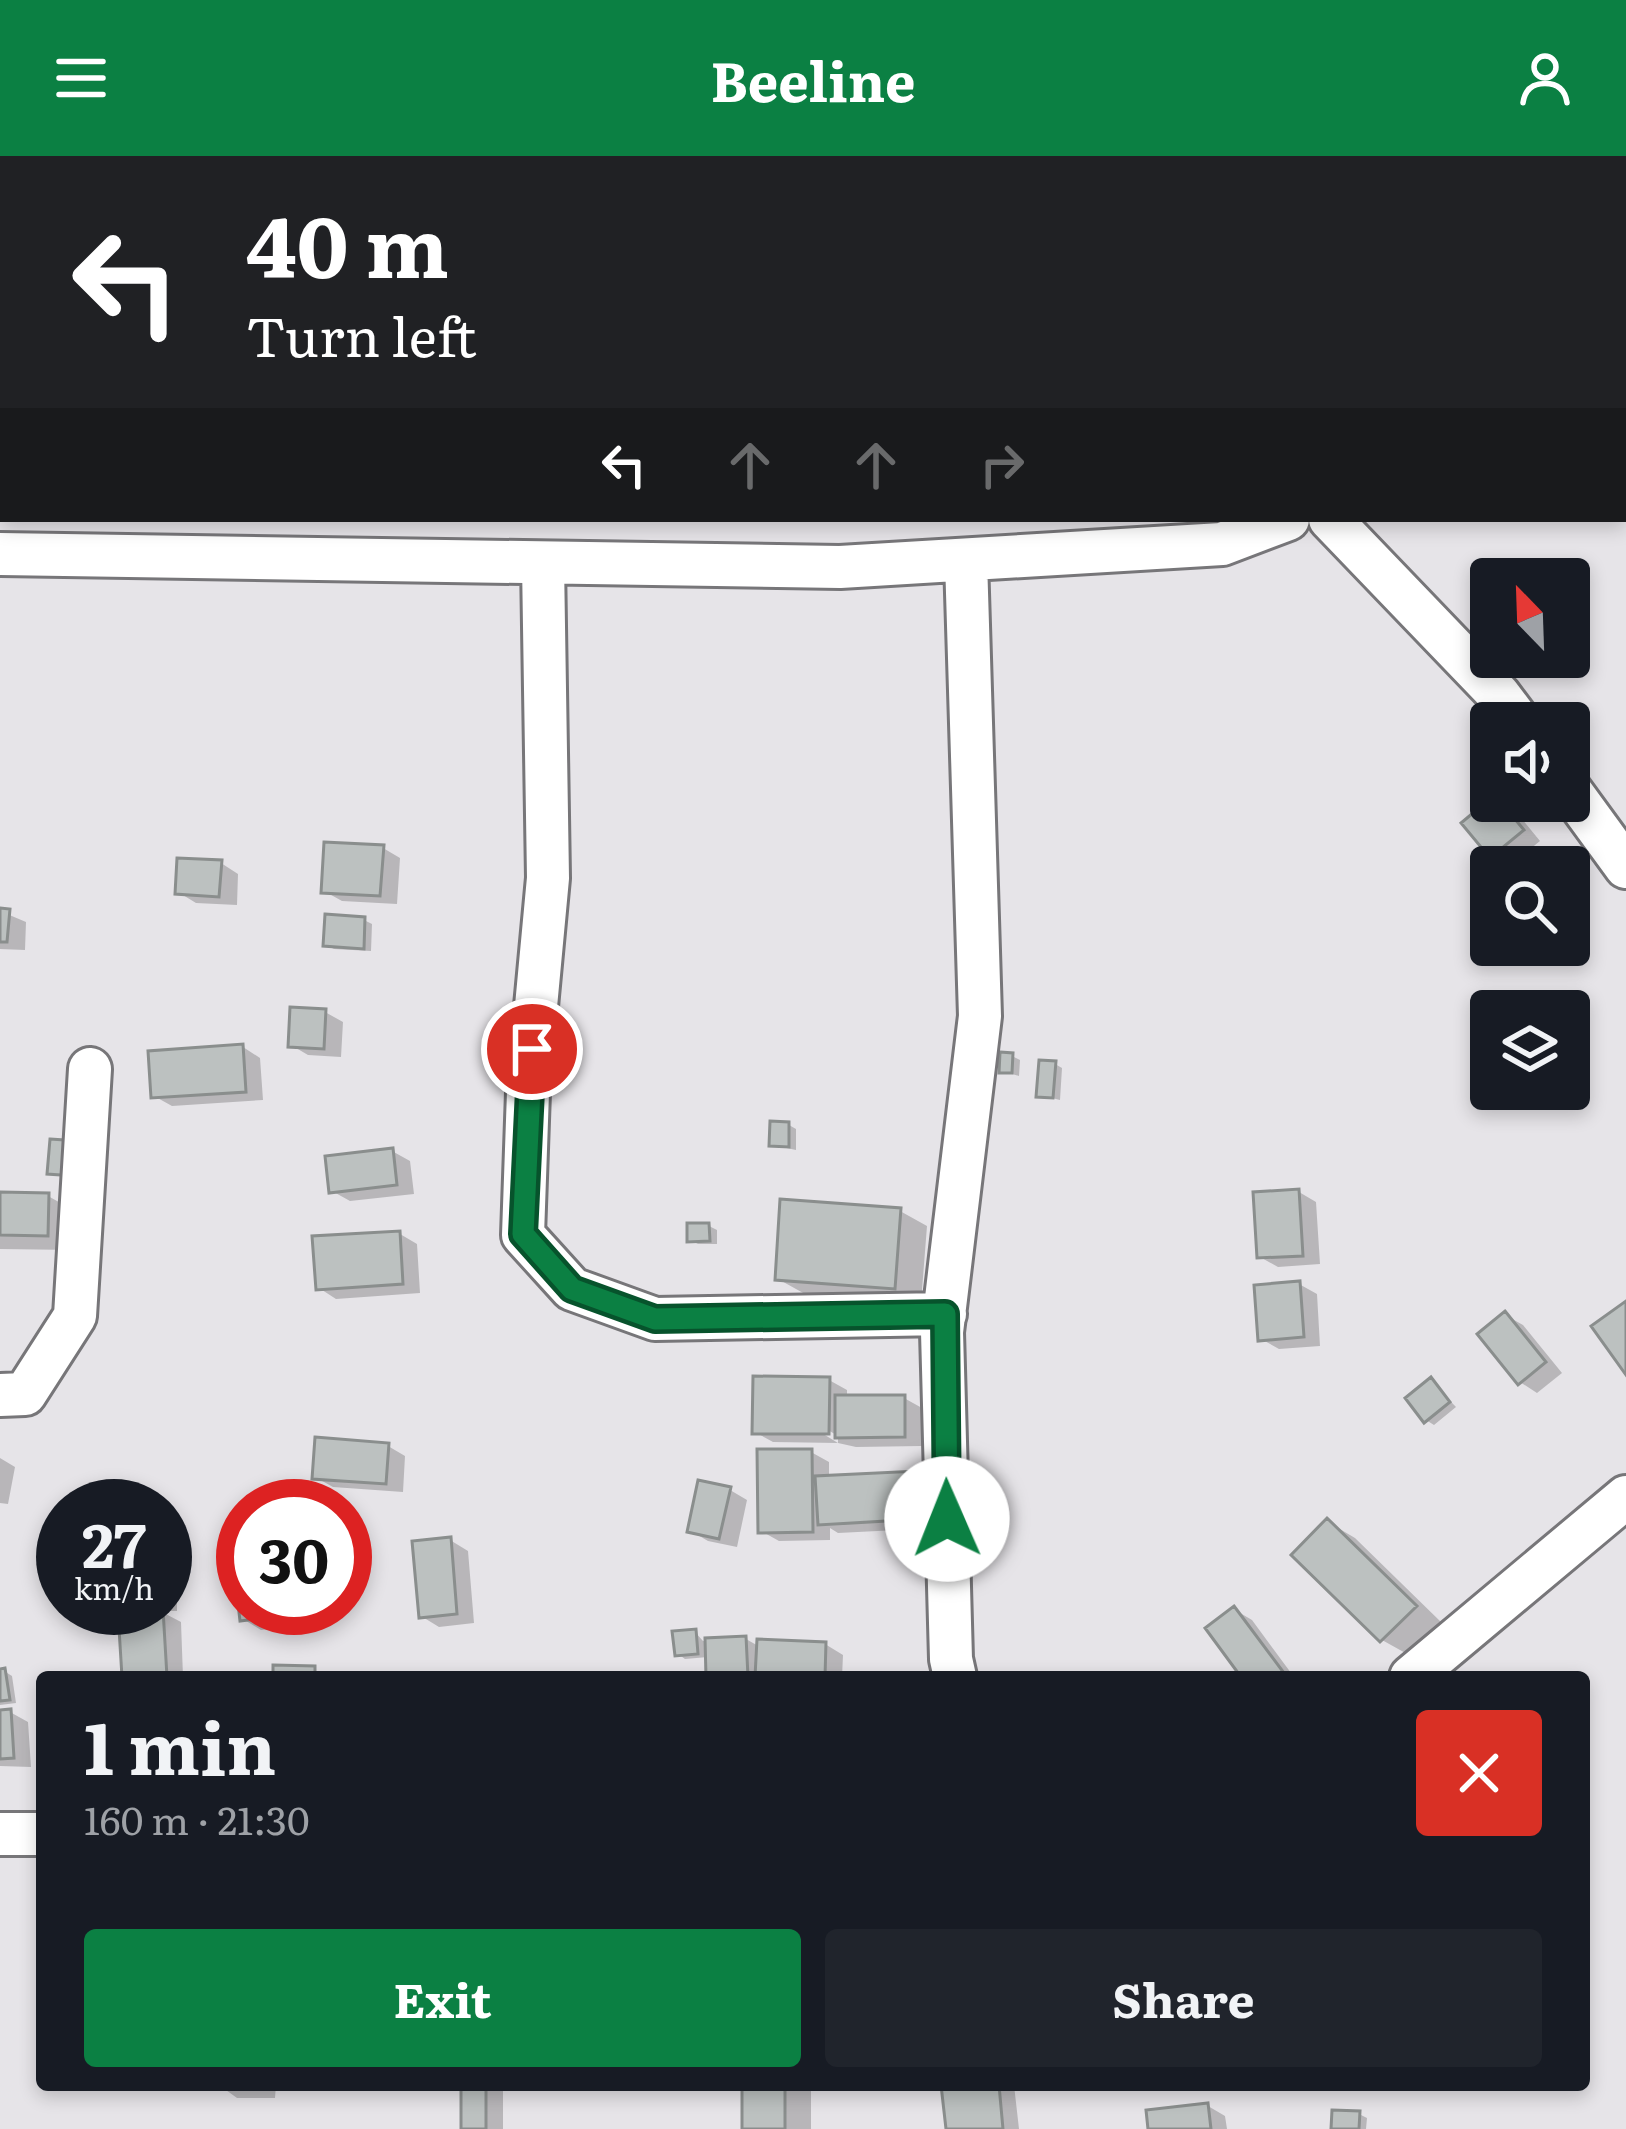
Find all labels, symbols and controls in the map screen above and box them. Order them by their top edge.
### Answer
text: Beeline [710,38,916,119]
icon: menu [48,45,114,111]
icon: person [1512,45,1578,111]
text: 40 m [246,179,449,304]
icon: left [48,204,204,360]
text: Turn left [246,293,477,374]
icon: left [591,432,657,498]
icon: ahead [717,432,783,498]
icon: ahead [843,432,909,498]
icon: right [969,432,1035,498]
north arrow [1470,558,1590,678]
map controls [1470,558,1590,1110]
button: sound [1470,702,1590,822]
button: search [1470,846,1590,966]
button: layers [1470,990,1590,1110]
pin [481,998,583,1100]
icon: arrive [499,1016,565,1082]
position arrow [884,1456,1010,1582]
speed limit sign: 30 [216,1479,372,1635]
text: 27 [82,1497,146,1586]
text: km/h [74,1565,154,1609]
text: 1 min [84,1690,276,1797]
button: close [1416,1710,1542,1836]
text: 160 m · 21:30 [84,1789,310,1847]
button: Exit [84,1929,801,2067]
button: Share [825,1929,1542,2067]

